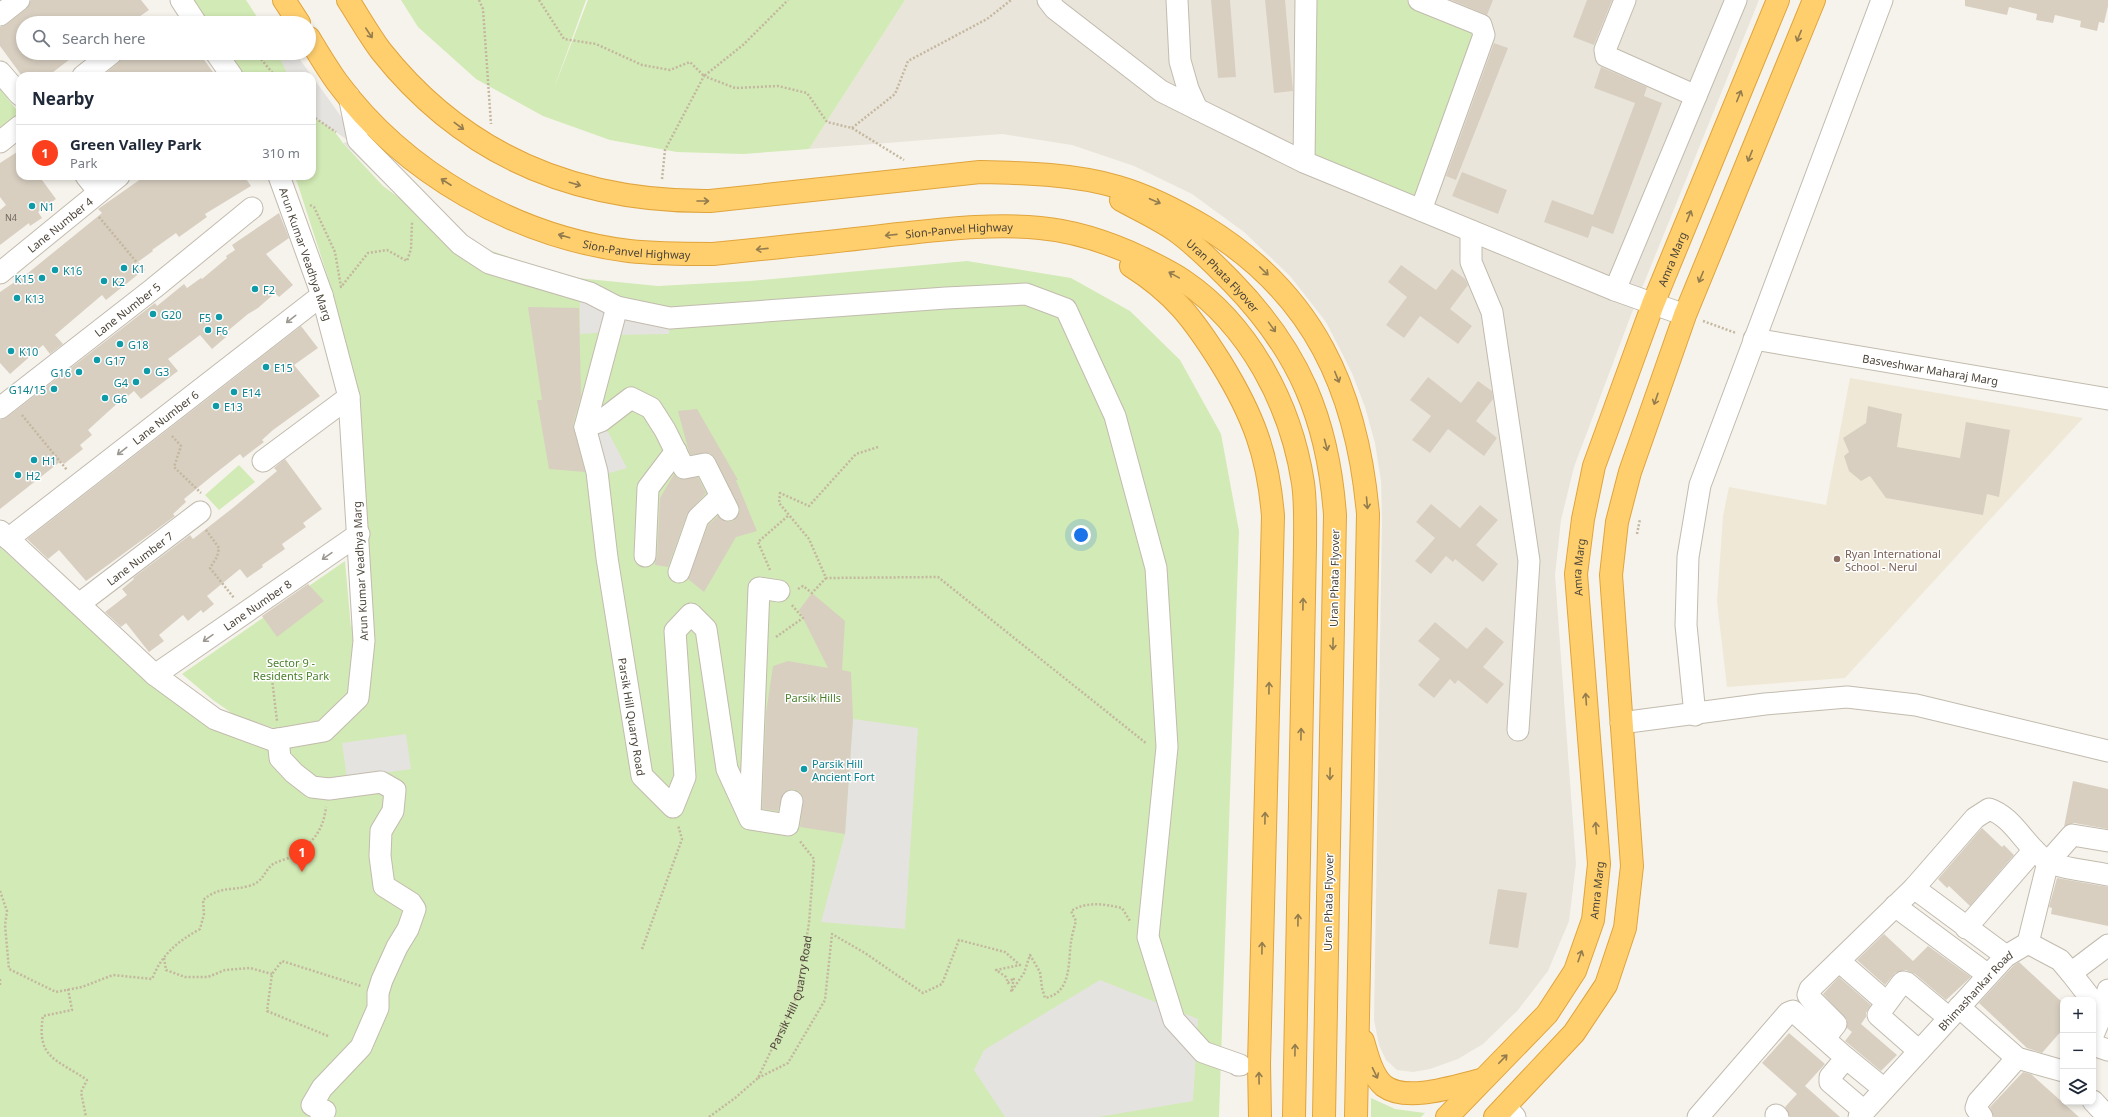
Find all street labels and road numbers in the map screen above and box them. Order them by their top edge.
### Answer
street label: Arun Kumar Veadhya Marg [276,185,336,323]
street label: Lane Number 4 [24,193,96,255]
street label: Sion-Panvel Highway [904,219,1014,241]
street label: Amra Marg [1654,229,1690,289]
street label: Sion-Panvel Highway [582,235,691,261]
street label: Uran Phata Flyover [1184,235,1263,315]
street label: Lane Number 5 [91,279,163,340]
street label: Basveshwar Maharaj Marg [1861,350,2000,388]
street label: Lane Number 6 [129,386,201,447]
street label: Arun Kumar Veadhya Marg [349,501,371,641]
street label: Lane Number 7 [103,528,176,588]
street label: Uran Phata Flyover [1326,529,1342,627]
street label: Amra Marg [1568,537,1588,597]
street label: Lane Number 8 [220,576,294,633]
street label: Parsik Hill Quarry Road [616,656,649,777]
street label: Uran Phata Flyover [1320,853,1336,951]
street label: Amra Marg [1586,860,1607,920]
street label: Parsik Hill Quarry Road [765,934,814,1052]
street label: Bhimashankar Road [1934,946,2015,1034]

